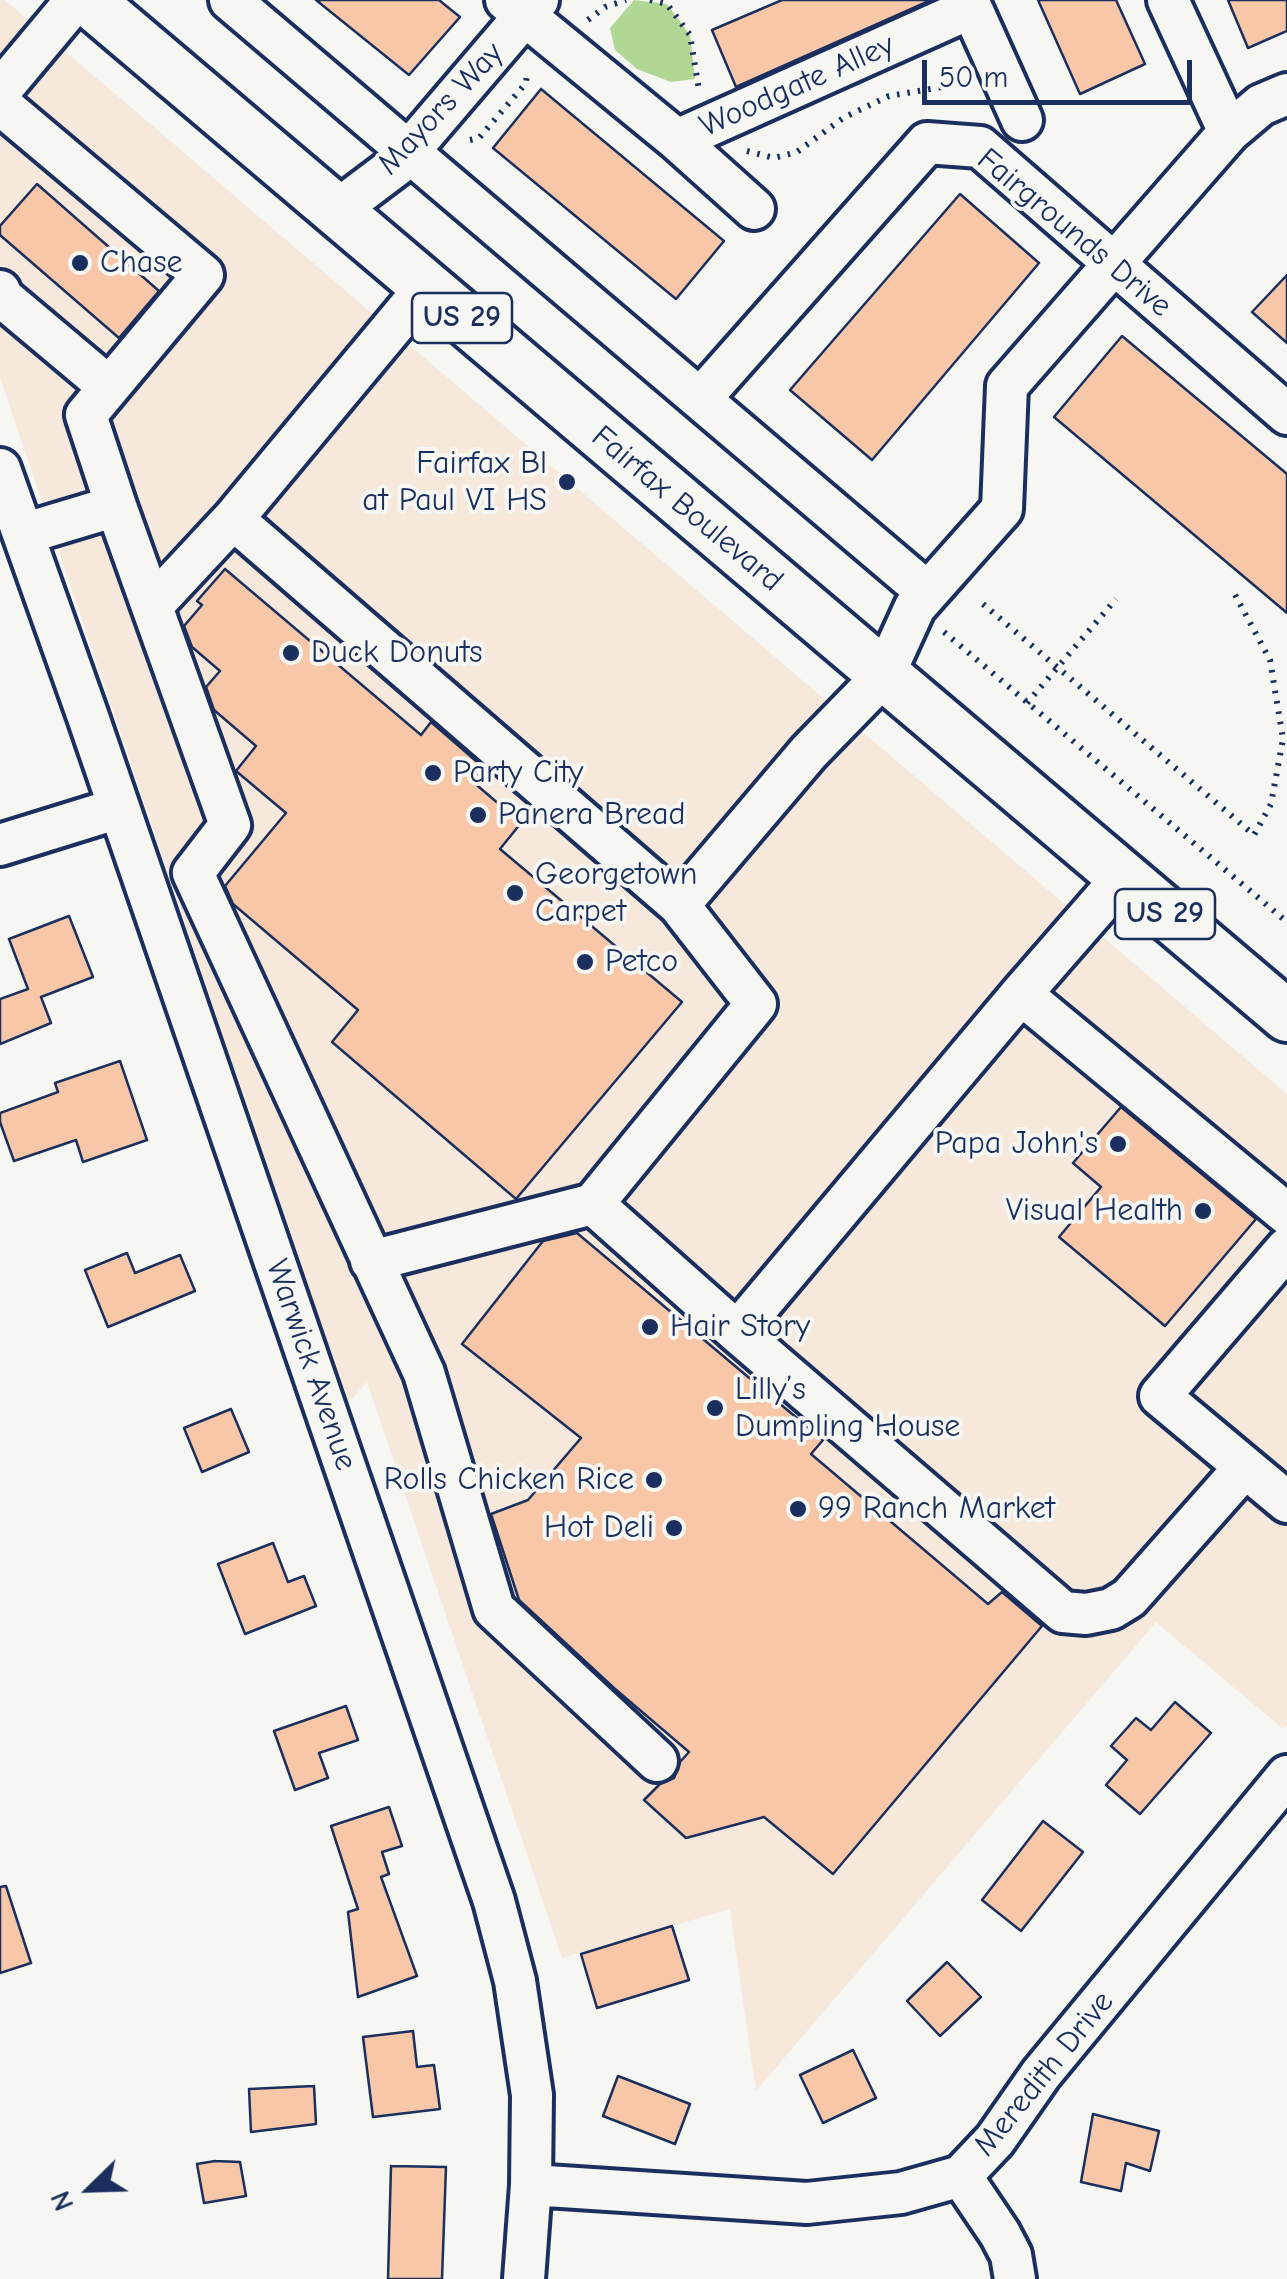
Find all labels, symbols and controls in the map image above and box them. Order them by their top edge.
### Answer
street label: Woodgate Alley [694,26,900,146]
street label: Mayors Way [370,35,512,183]
scale bar [927,40,1197,102]
text: 50 m [939,60,1008,95]
street label: Fairgrounds Drive [969,140,1179,326]
place label: Chase [100,244,183,282]
marker: Chase [69,252,91,274]
road number: US 29 [412,293,512,343]
street label: Fairfax Boulevard [584,418,790,600]
place label: Fairfax Bl at Paul VI HS [362,445,547,520]
marker: Fairfax Bl at Paul VI HS [556,471,578,493]
place label: Duck Donuts [311,634,483,672]
marker: Duck Donuts [280,642,302,664]
place label: Party City [453,754,583,792]
marker: Party City [422,762,444,784]
place label: Panera Bread [498,796,686,834]
marker: Panera Bread [467,804,489,826]
place label: Georgetown Carpet [535,856,697,931]
marker: Georgetown Carpet [504,882,526,904]
road number: US 29 [1115,889,1215,939]
place label: Petco [605,943,678,981]
marker: Petco [574,951,596,973]
place label: Papa John's [935,1125,1098,1163]
marker: Papa John's [1107,1133,1129,1155]
place label: Visual Health [1006,1192,1183,1230]
marker: Visual Health [1192,1200,1214,1222]
street label: Warwick Avenue [257,1255,365,1475]
place label: Hair Story [670,1308,810,1346]
marker: Hair Story [639,1316,661,1338]
place label: Lilly’s Dumpling House [735,1371,960,1446]
marker: Lilly’s Dumpling House [704,1397,726,1419]
place label: Rolls Chicken Rice [384,1461,634,1499]
marker: Rolls Chicken Rice [643,1469,665,1491]
place label: 99 Ranch Market [818,1490,1055,1528]
marker: 99 Ranch Market [787,1498,809,1520]
place label: Hot Deli [544,1509,654,1547]
marker: Hot Deli [663,1517,685,1539]
street label: Meredith Drive [966,1984,1122,2164]
north arrow [40,2139,140,2239]
text: N [44,2186,81,2215]

